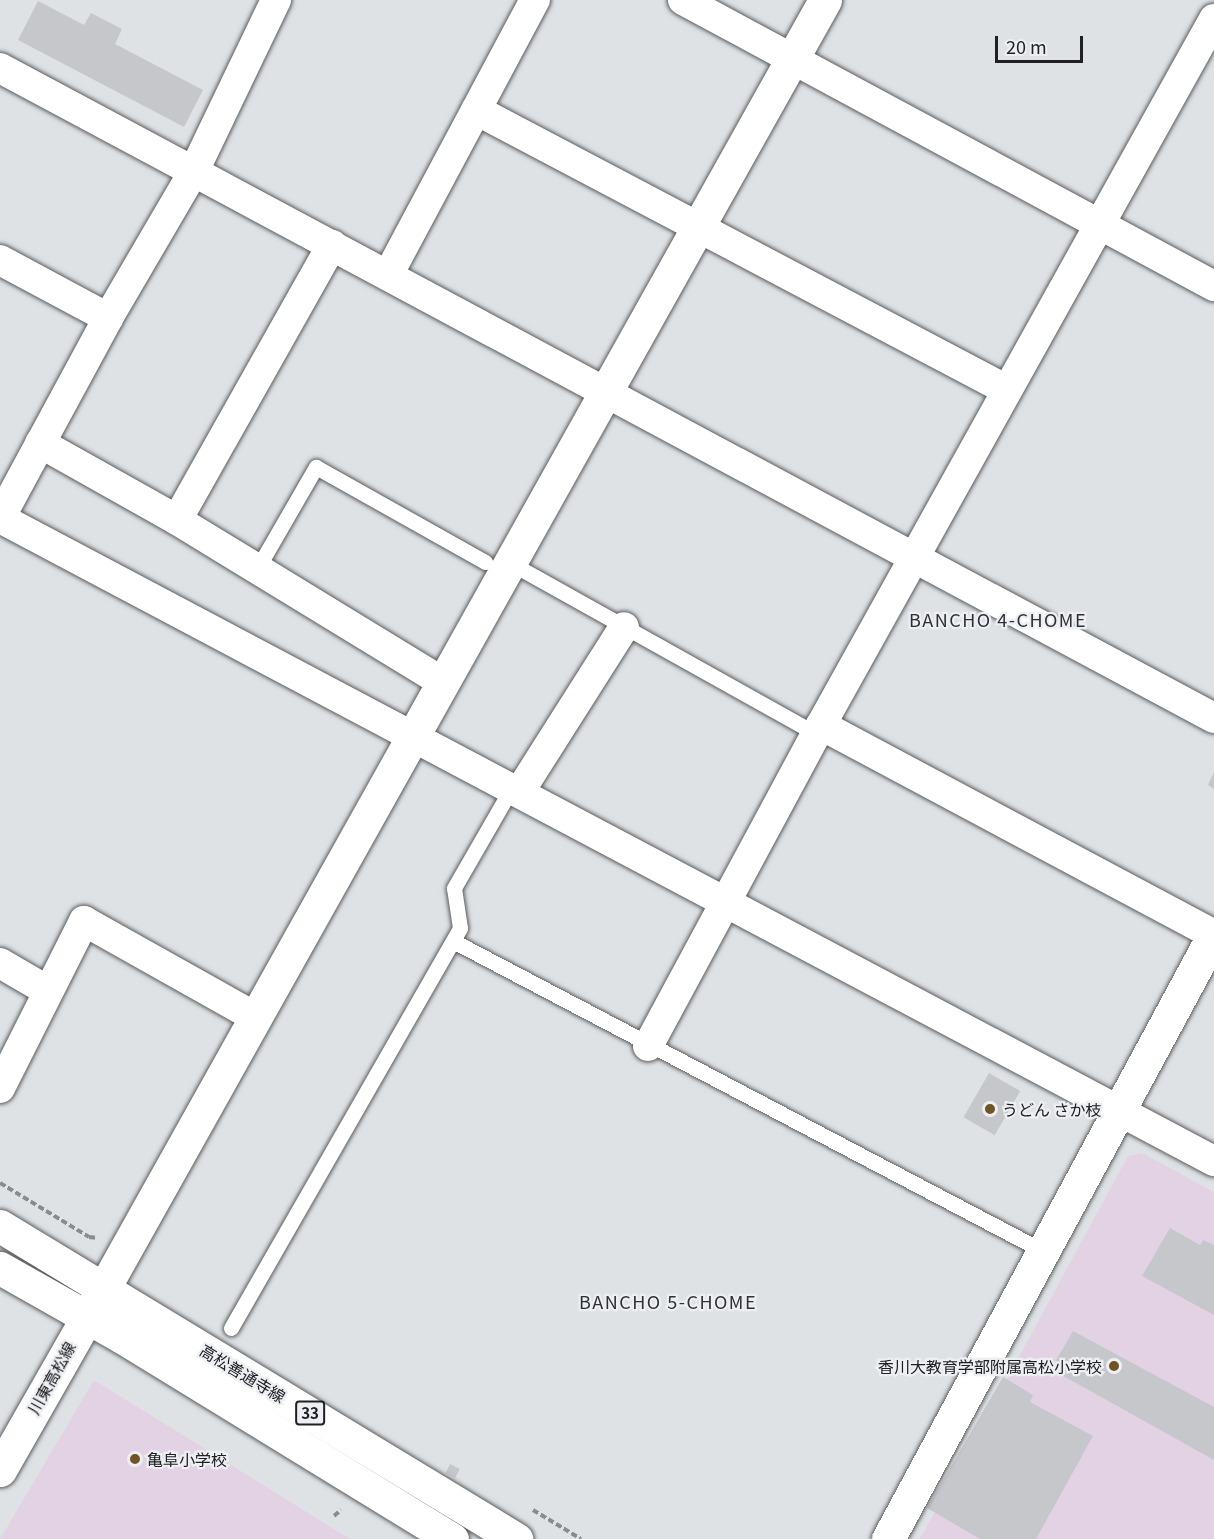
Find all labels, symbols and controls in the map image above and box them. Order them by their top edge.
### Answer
scale bar [998,24,1086,62]
text: 20 m [1006,33,1047,59]
district label: BANCHO 4-CHOME [909,608,1087,630]
place label: うどん さか枝 [1002,1099,1102,1119]
marker: うどん さか枝 [983,1102,997,1116]
district label: BANCHO 5-CHOME [579,1290,757,1312]
street label: 川東高松線 [23,1338,79,1418]
street label: 高松善通寺線 [197,1340,289,1406]
place label: 香川大教育学部附属高松小学校 [878,1356,1102,1376]
marker: 香川大教育学部附属高松小学校 [1107,1359,1121,1373]
road number: 33 [295,1401,325,1425]
place label: 亀阜小学校 [147,1449,227,1469]
marker: 亀阜小学校 [128,1452,142,1466]

